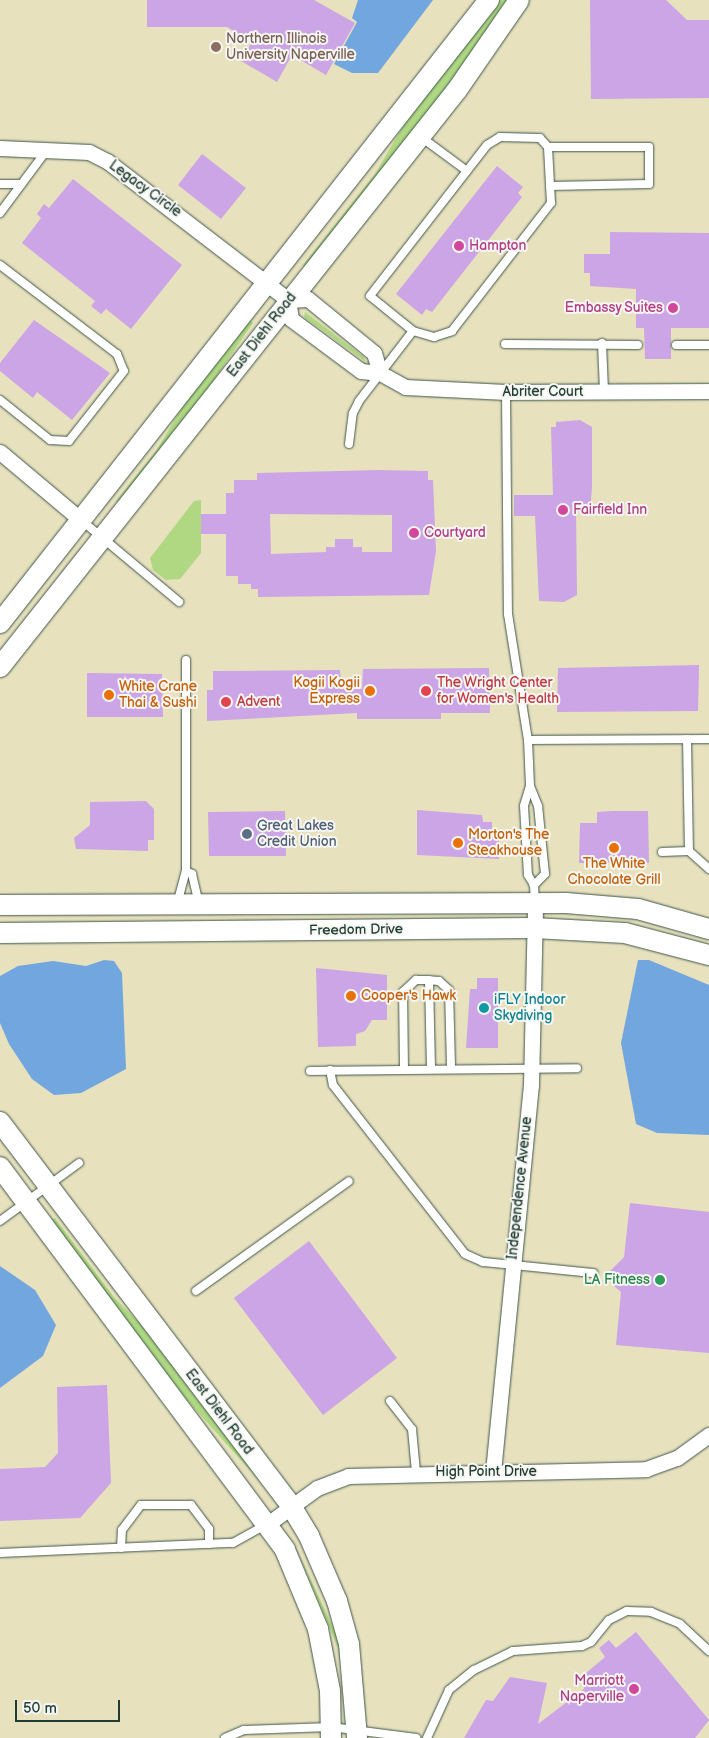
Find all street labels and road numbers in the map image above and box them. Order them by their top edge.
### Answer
street label: Legacy Circle [105,157,185,221]
street label: East Diehl Road [224,289,300,381]
street label: Abriter Court [503,384,583,400]
street label: Freedom Drive [309,921,403,939]
street label: Independence Avenue [504,1116,536,1260]
street label: East Diehl Road [181,1366,257,1458]
street label: High Point Drive [435,1464,537,1480]

